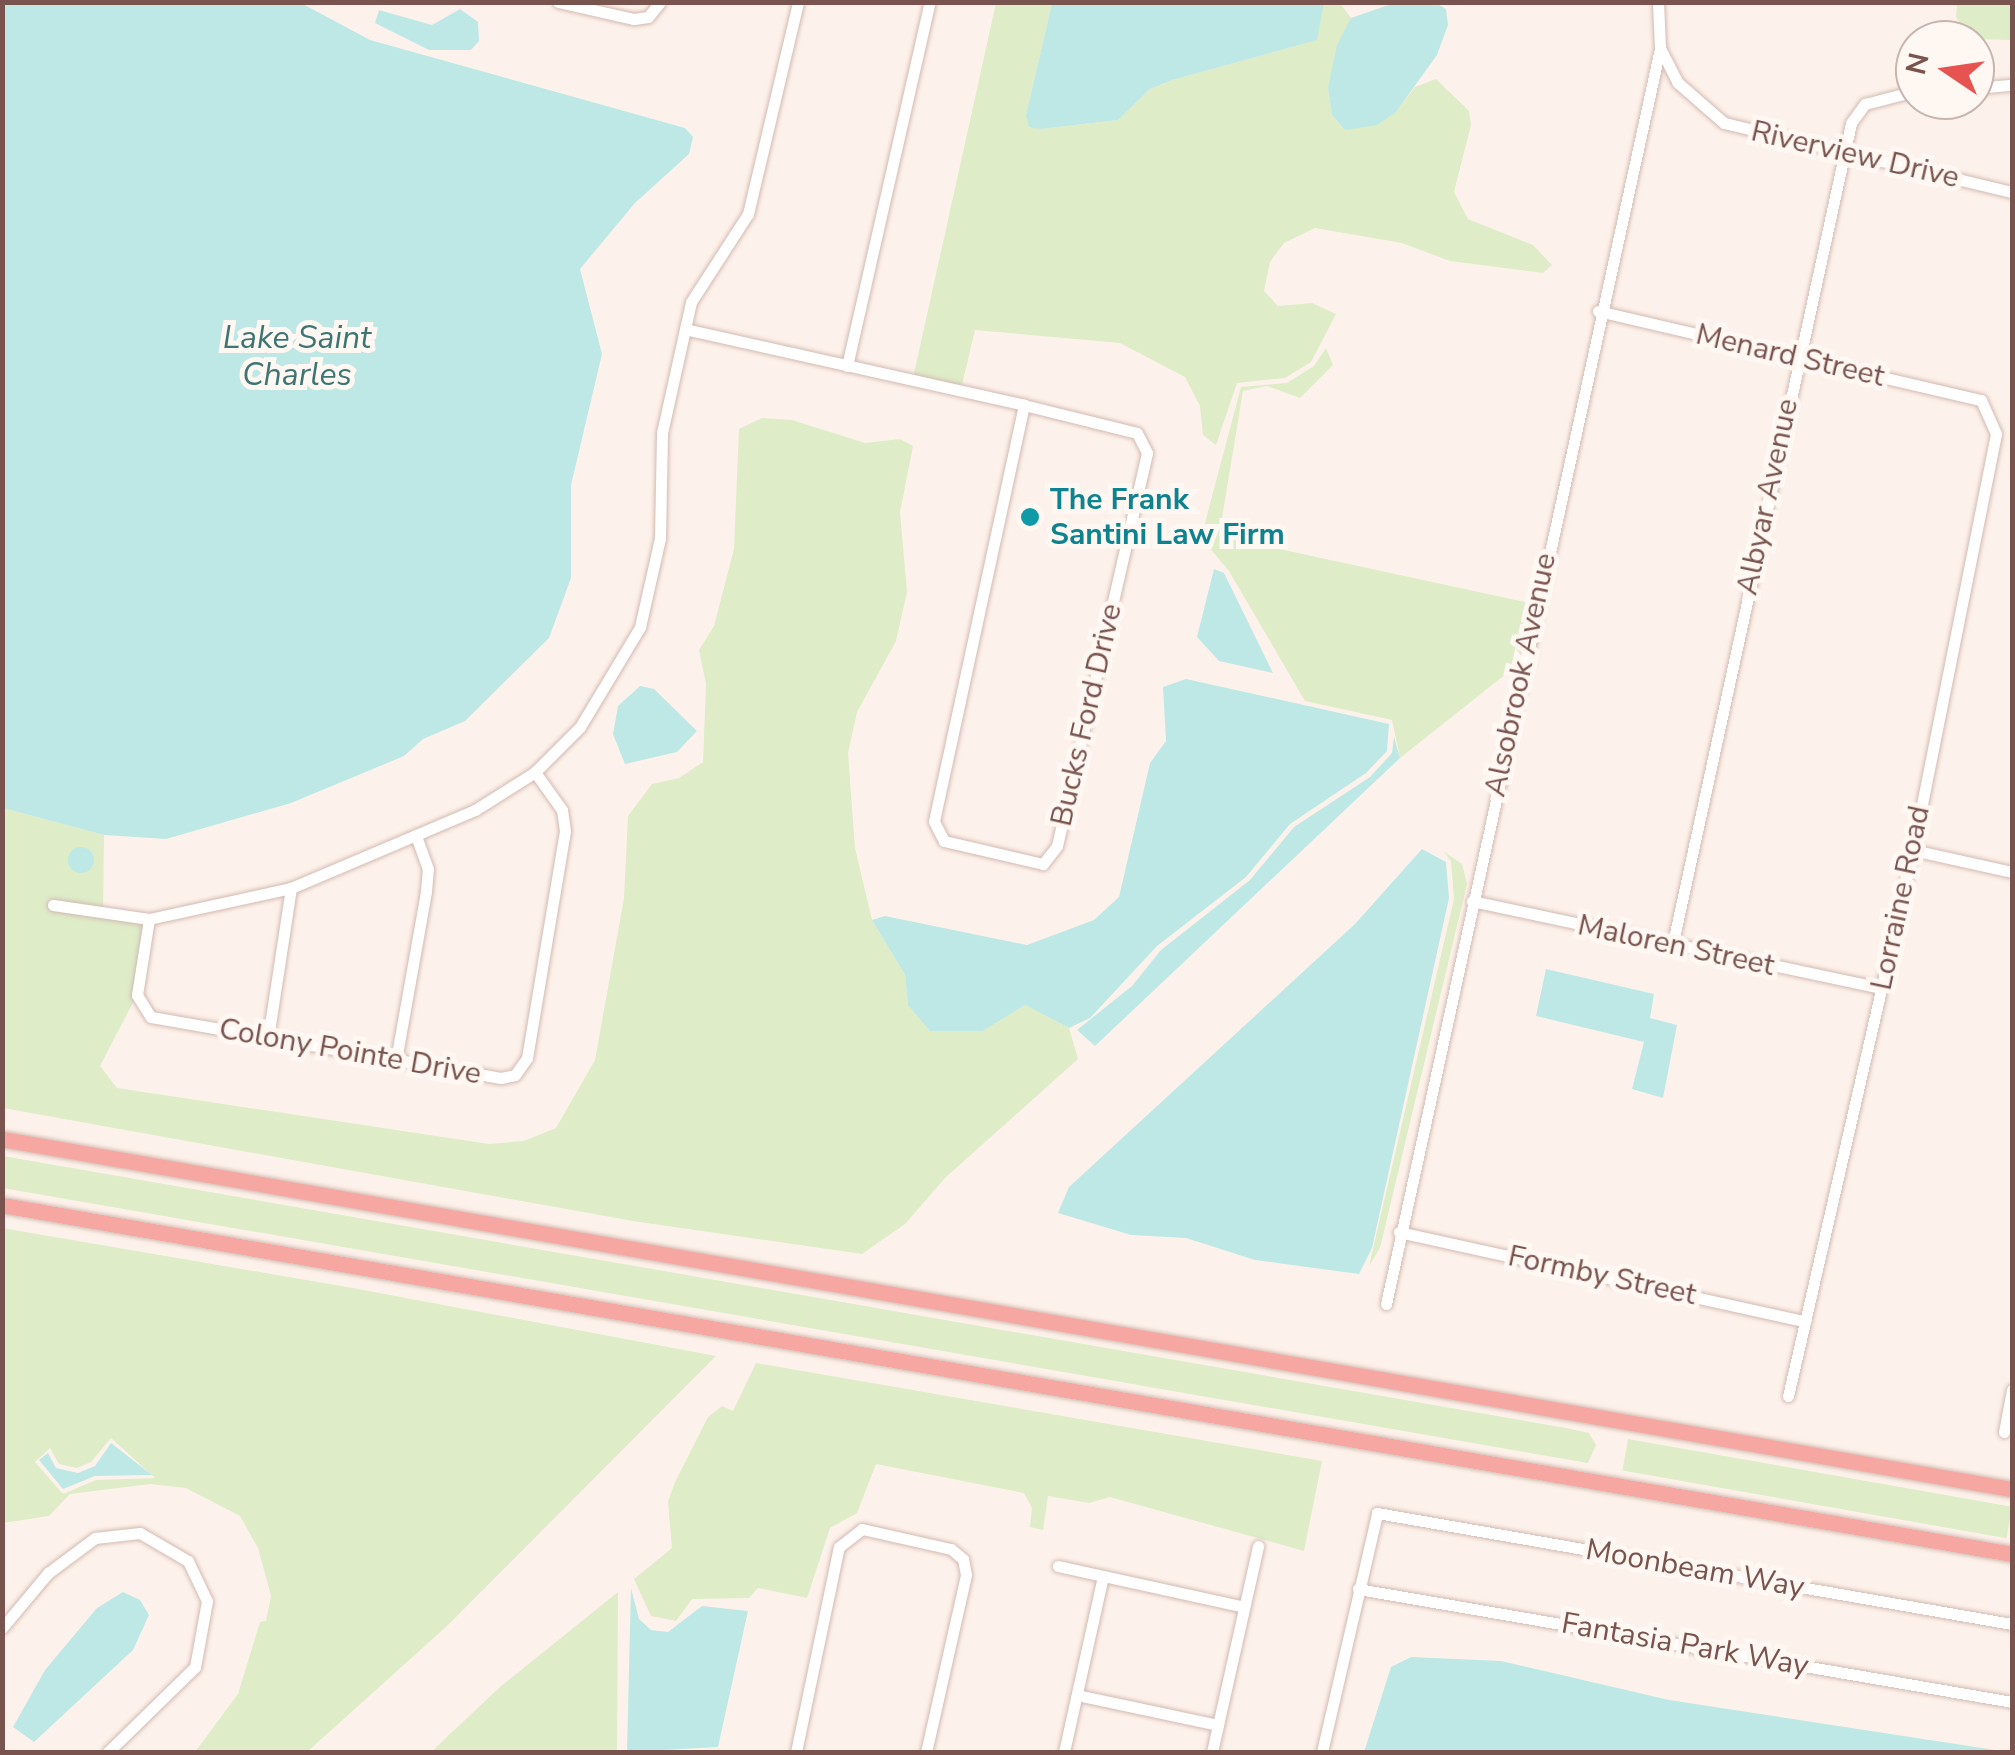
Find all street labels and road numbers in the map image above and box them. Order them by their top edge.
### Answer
street label: Riverview Drive [1748,114,1962,196]
street label: Menard Street [1692,317,1888,395]
street label: Albyar Avenue [1730,396,1806,598]
street label: Alsobrook Avenue [1478,550,1564,800]
street label: Bucks Ford Drive [1044,600,1130,830]
street label: Lorraine Road [1864,803,1938,993]
street label: Maloren Street [1574,908,1778,984]
street label: Colony Pointe Drive [216,1011,484,1093]
street label: Formby Street [1505,1239,1699,1313]
street label: Moonbeam Way [1583,1532,1807,1606]
street label: Fantasia Park Way [1559,1606,1811,1684]

